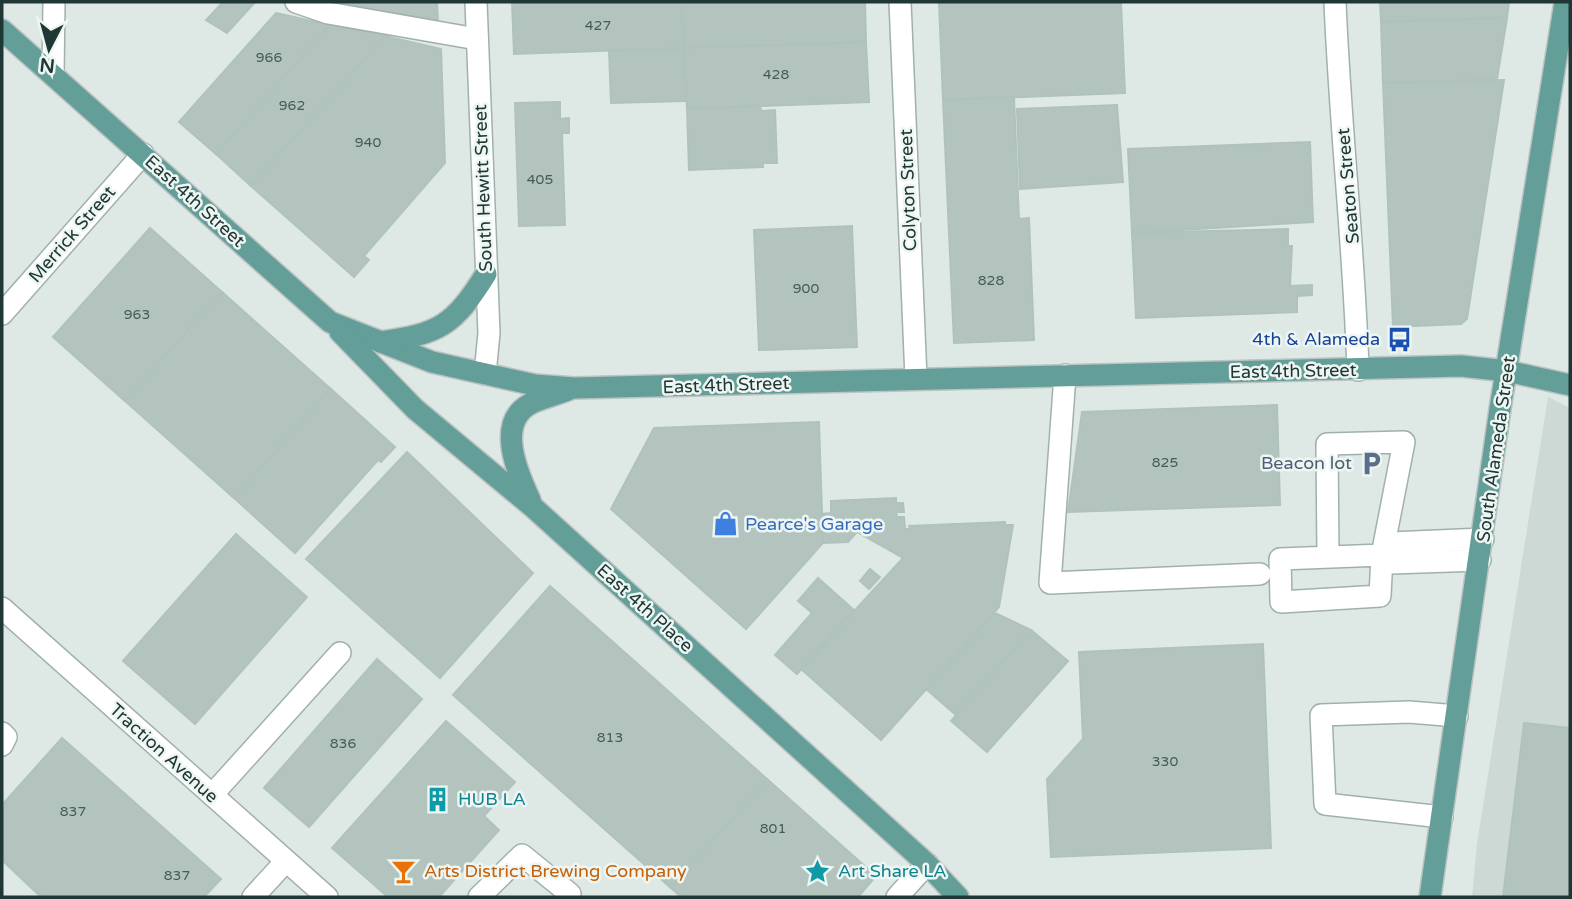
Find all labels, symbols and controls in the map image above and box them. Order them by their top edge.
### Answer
north arrow [14,14,84,84]
house number: 427 [585,17,611,34]
house number: 966 [256,49,282,66]
text: N [39,53,56,77]
house number: 428 [763,66,789,83]
house number: 962 [279,97,305,114]
street label: South Hewitt Street [469,104,497,272]
street label: Seaton Street [1332,127,1364,245]
street label: Colyton Street [895,128,921,252]
house number: 940 [355,134,381,151]
street label: East 4th Street [140,150,250,252]
house number: 405 [527,171,553,188]
street label: Merrick Street [24,181,120,287]
house number: 828 [978,272,1004,289]
house number: 900 [793,280,819,297]
house number: 963 [124,306,150,323]
bus stop icon: 4th & Alameda [1386,325,1414,353]
place label: 4th & Alameda [1252,328,1380,350]
street label: South Alameda Street [1472,354,1520,543]
street label: East 4th Street [1229,359,1357,383]
street label: East 4th Street [662,372,790,398]
parking icon: Beacon lot [1358,449,1386,477]
place label: Beacon lot [1261,452,1352,474]
house number: 825 [1152,454,1178,471]
shop icon: Pearce's Garage [711,510,739,538]
place label: Pearce's Garage [745,513,883,535]
street label: East 4th Place [592,559,698,657]
street label: Traction Avenue [105,698,223,808]
house number: 813 [597,729,623,746]
house number: 836 [330,735,356,752]
house number: 330 [1152,753,1178,770]
building icon: HUB LA [424,785,452,813]
place label: HUB LA [458,788,526,810]
house number: 837 [60,803,86,820]
house number: 801 [760,820,786,837]
bar icon: Arts District Brewing Company [390,857,418,885]
place icon: Art Share LA [804,857,832,885]
place label: Arts District Brewing Company [424,860,687,882]
place label: Art Share LA [838,860,947,882]
house number: 837 [164,867,190,884]

